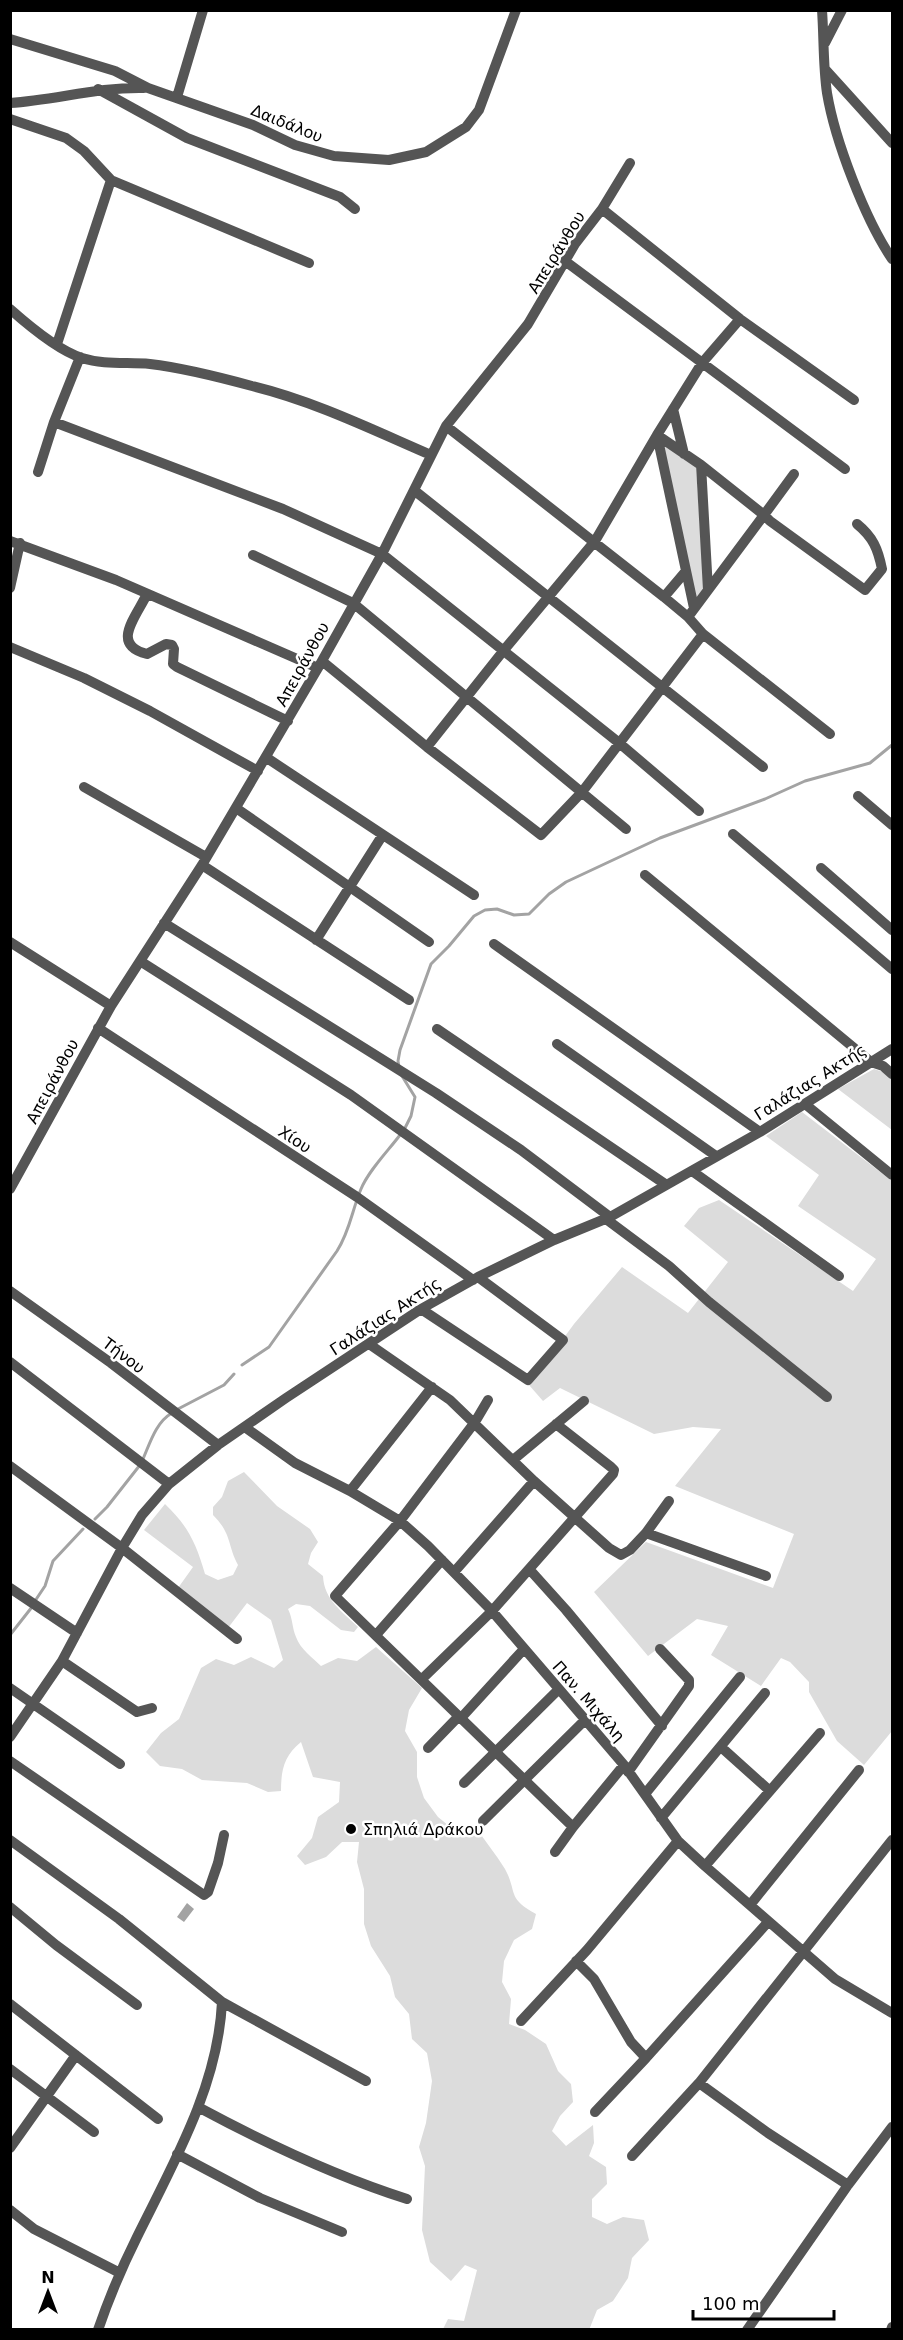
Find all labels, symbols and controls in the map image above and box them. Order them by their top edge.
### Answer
street label: Δαιδάλου [248,100,325,146]
street label: Απειράνθου [524,208,589,297]
street label: Απειράνθου [272,619,333,710]
street label: Απειράνθου [22,1036,83,1127]
street label: Γαλάζιας Ακτής [751,1040,870,1124]
street label: Χίου [275,1122,315,1157]
street label: Γαλάζιας Ακτής [326,1274,444,1359]
street label: Τήνου [98,1333,149,1377]
street label: Παν. Μιχάλη [549,1657,629,1745]
place label: Σπηλιά Δράκου [363,1820,484,1839]
marker: Σπηλιά Δράκου [344,1822,358,1836]
north arrow [18,2262,78,2322]
text: N [41,2268,55,2287]
scale bar [693,2283,834,2321]
text: 100 m [702,2293,760,2314]

